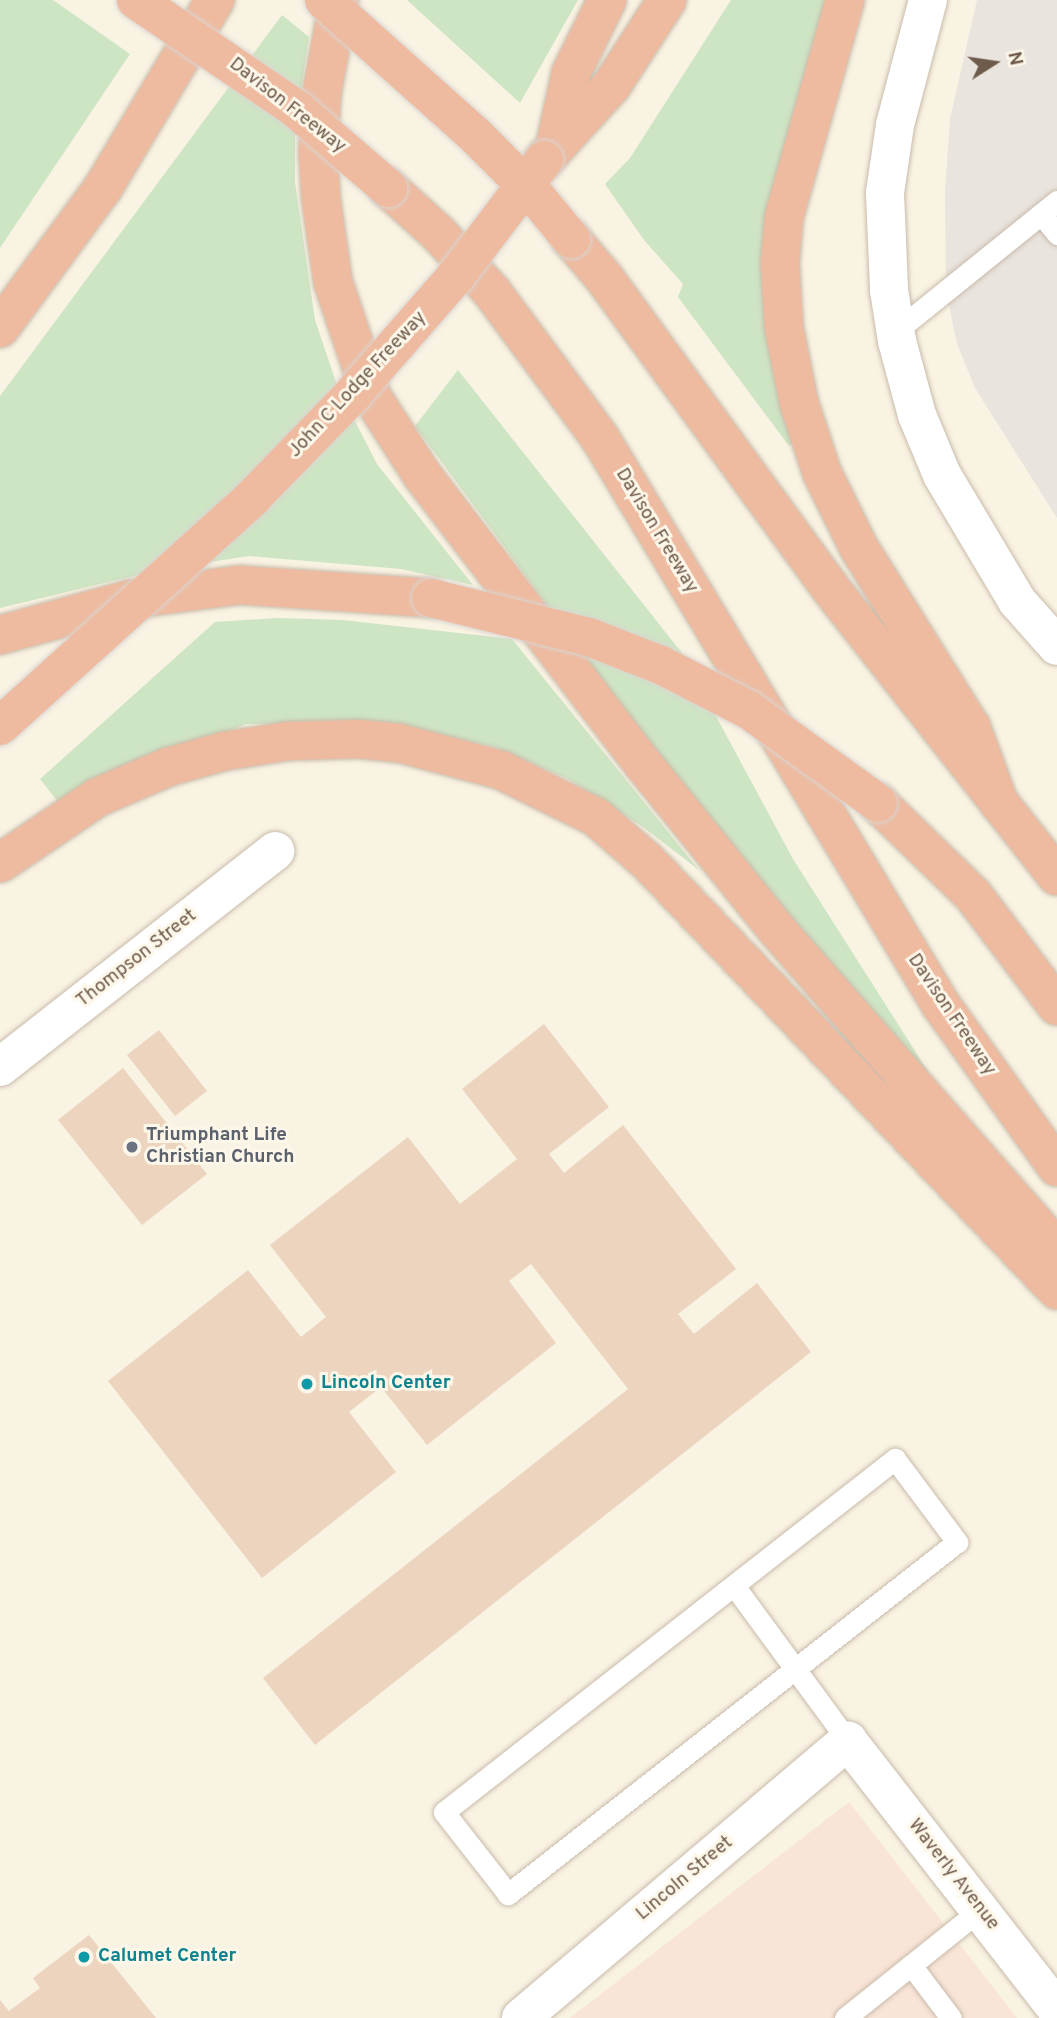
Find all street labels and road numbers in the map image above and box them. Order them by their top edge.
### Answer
street label: Davison Freeway [224,53,350,159]
street label: John C Lodge Freeway [284,307,432,463]
street label: Davison Freeway [610,464,702,598]
street label: Thompson Street [72,905,202,1013]
street label: Davison Freeway [902,950,1000,1080]
street label: Waverly Avenue [902,1814,1004,1936]
street label: Lincoln Street [632,1832,738,1926]

